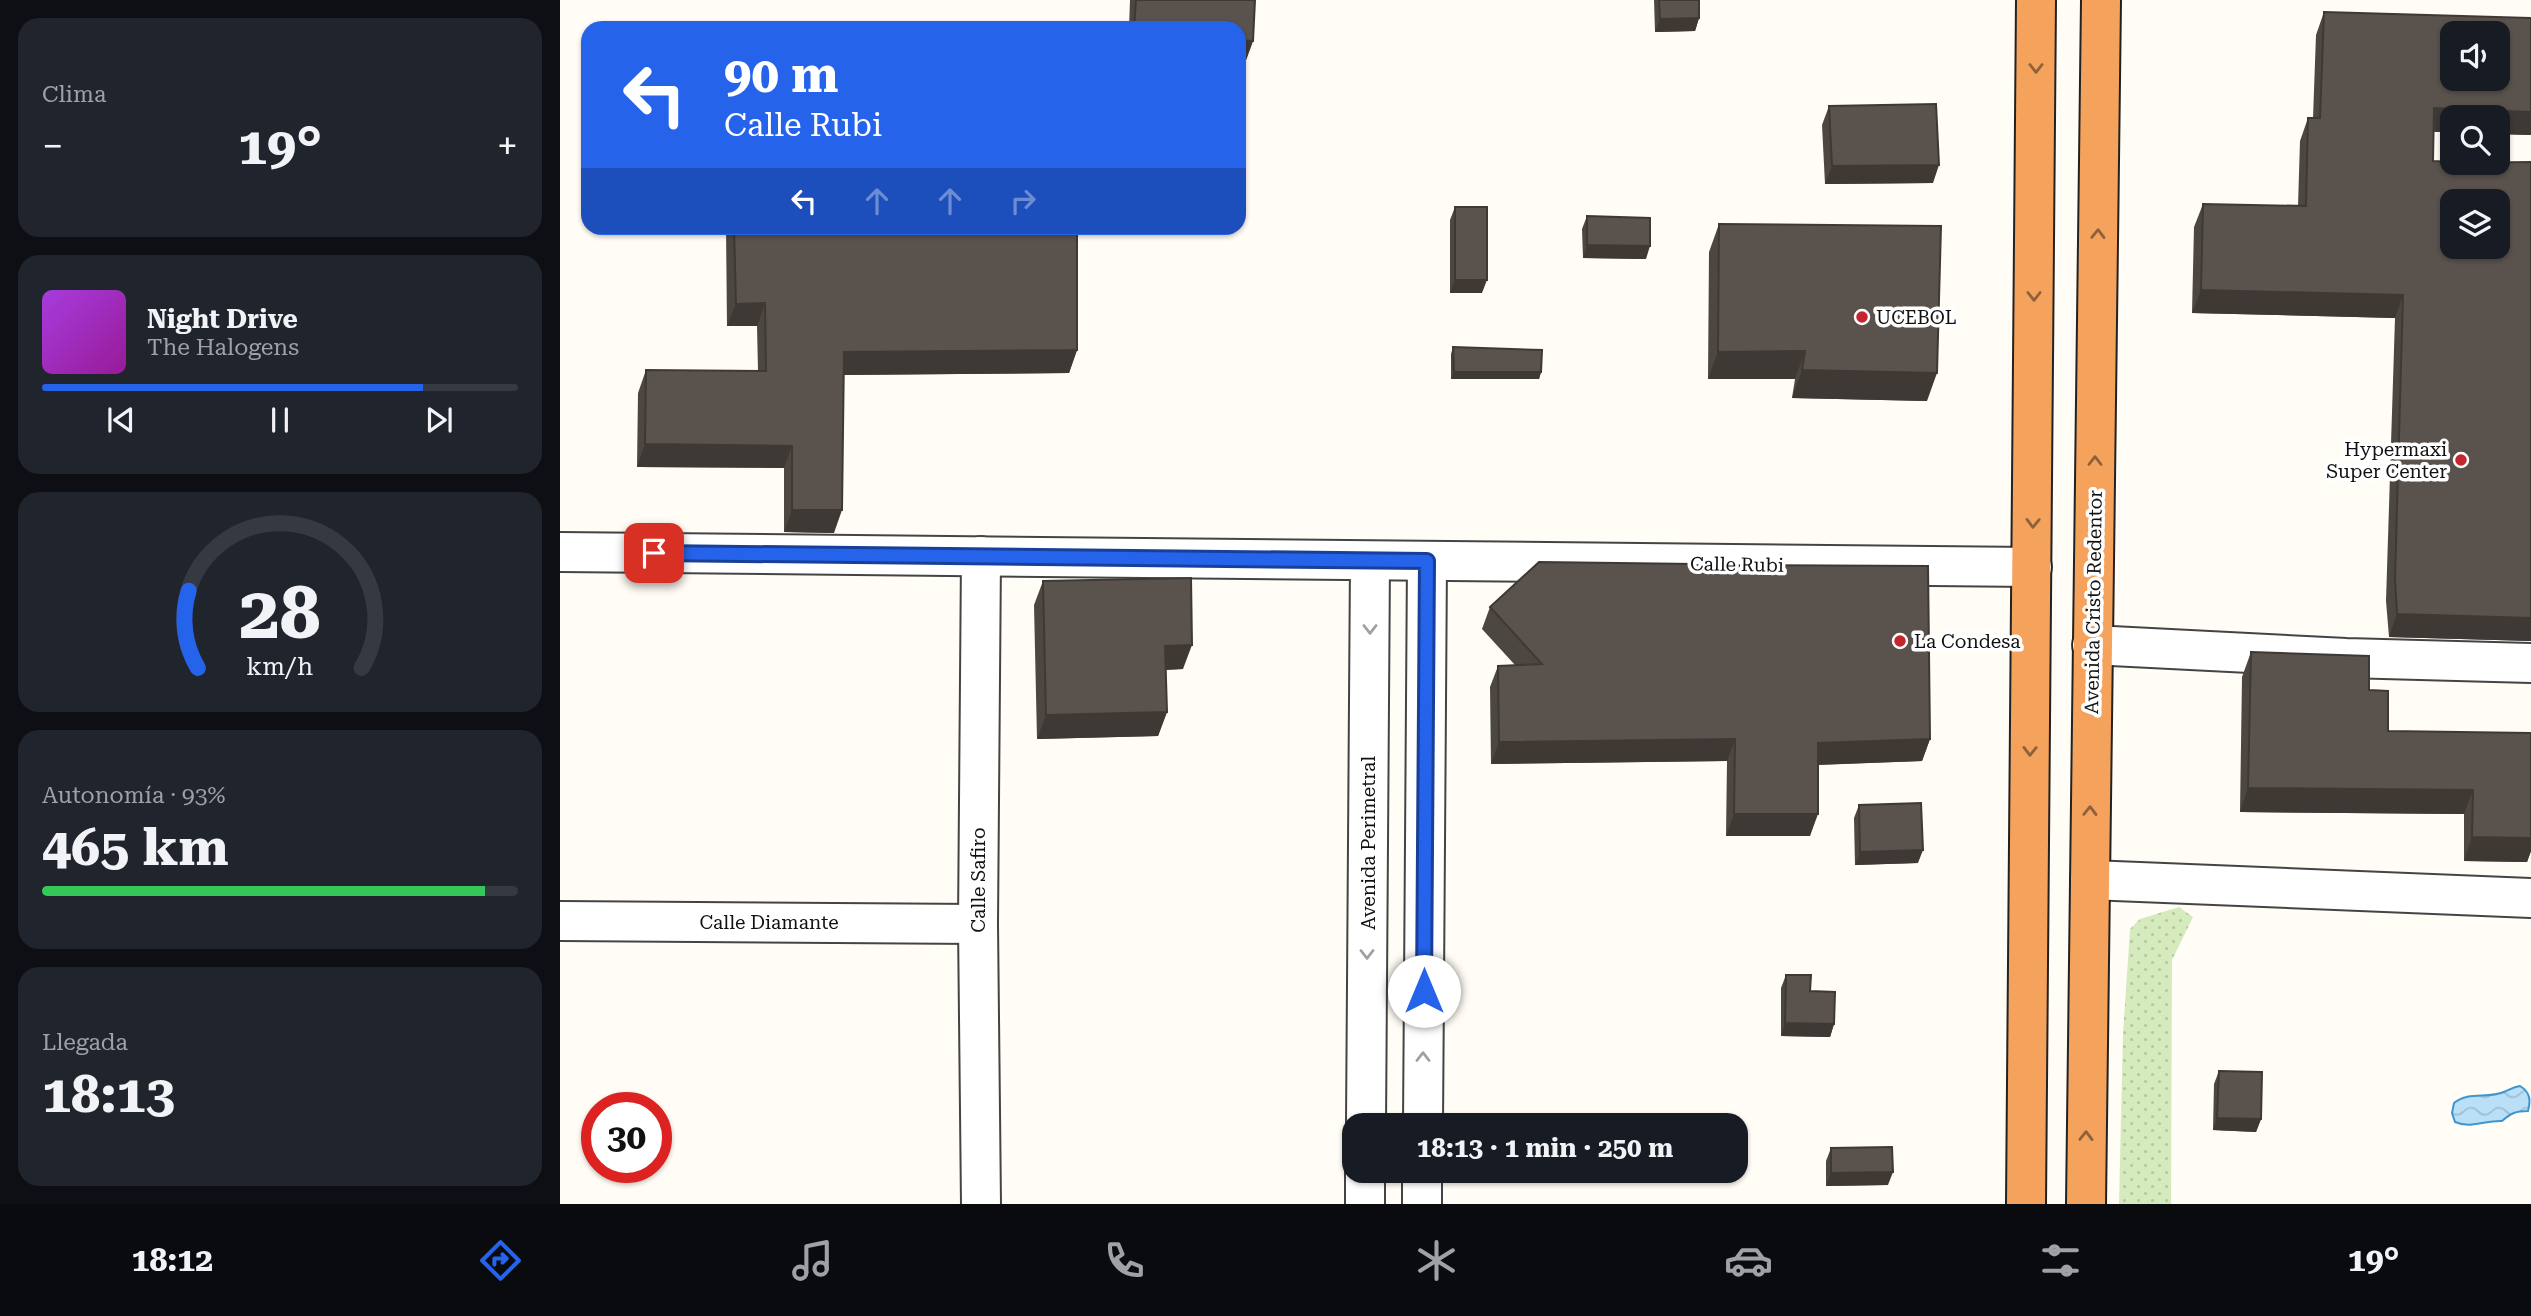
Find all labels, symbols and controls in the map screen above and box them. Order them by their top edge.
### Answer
map controls [2440,21,2510,259]
button: sound [2440,21,2510,91]
text: 90 m [724,47,839,104]
icon: left [609,49,700,140]
one-way arrow [2028,63,2044,74]
text: Clima [42,81,106,108]
button: search [2440,105,2510,175]
text: Calle Rubi [724,106,882,144]
text: 19° [238,116,322,177]
text: − [42,124,63,168]
text: + [497,124,518,168]
icon: left [785,182,823,220]
icon: ahead [858,182,896,220]
icon: ahead [931,182,969,220]
icon: right [1004,182,1042,220]
button: layers [2440,189,2510,259]
one-way arrow [2090,228,2106,239]
one-way arrow [2027,290,2042,301]
text: Night Drive [147,304,298,334]
place label: UCEBOL [1876,306,1957,329]
marker: UCEBOL [1854,309,1870,325]
text: The Halogens [147,334,299,361]
icon: previous [102,401,140,439]
icon: pause [261,401,299,439]
icon: next [420,401,458,439]
place label: Hypermaxi Super Center [2326,438,2447,483]
marker: Hypermaxi Super Center [2453,452,2469,468]
one-way arrow [2087,456,2102,467]
street label: Avenida Cristo Redentor [2080,490,2107,714]
one-way arrow [2025,518,2041,529]
pin [624,523,684,583]
icon: arrive [635,534,673,572]
street label: Calle Rubi [1690,552,1784,577]
text: 28 [239,571,321,656]
one-way arrow [1362,624,1378,635]
place label: La Condesa [1914,630,2021,653]
marker: La Condesa [1892,633,1908,649]
text: km/h [247,652,313,681]
one-way arrow [2022,746,2038,756]
street label: Avenida Perimetral [1357,756,1380,930]
text: Autonomía · 93% [42,782,226,809]
one-way arrow [2083,806,2098,817]
text: 465 km [42,817,229,878]
street label: Calle Safiro [967,827,990,933]
street label: Calle Diamante [699,911,839,934]
one-way arrow [1359,950,1375,960]
position arrow [1387,954,1461,1028]
text: Llegada [42,1029,128,1056]
one-way arrow [1415,1051,1431,1062]
text: 18:13 [42,1064,175,1125]
speed limit sign: 30 [581,1092,672,1183]
one-way arrow [2079,1130,2094,1141]
text: 18:13 · 1 min · 250 m [1417,1133,1673,1163]
icon: directions [476,1236,525,1285]
icon: music [788,1236,837,1285]
icon: phone [1100,1236,1149,1285]
icon: climate [1412,1236,1461,1285]
icon: car [1724,1236,1773,1285]
icon: filters [2036,1236,2085,1285]
text: 18:12 [131,1241,213,1279]
text: 19° [2348,1241,2400,1279]

